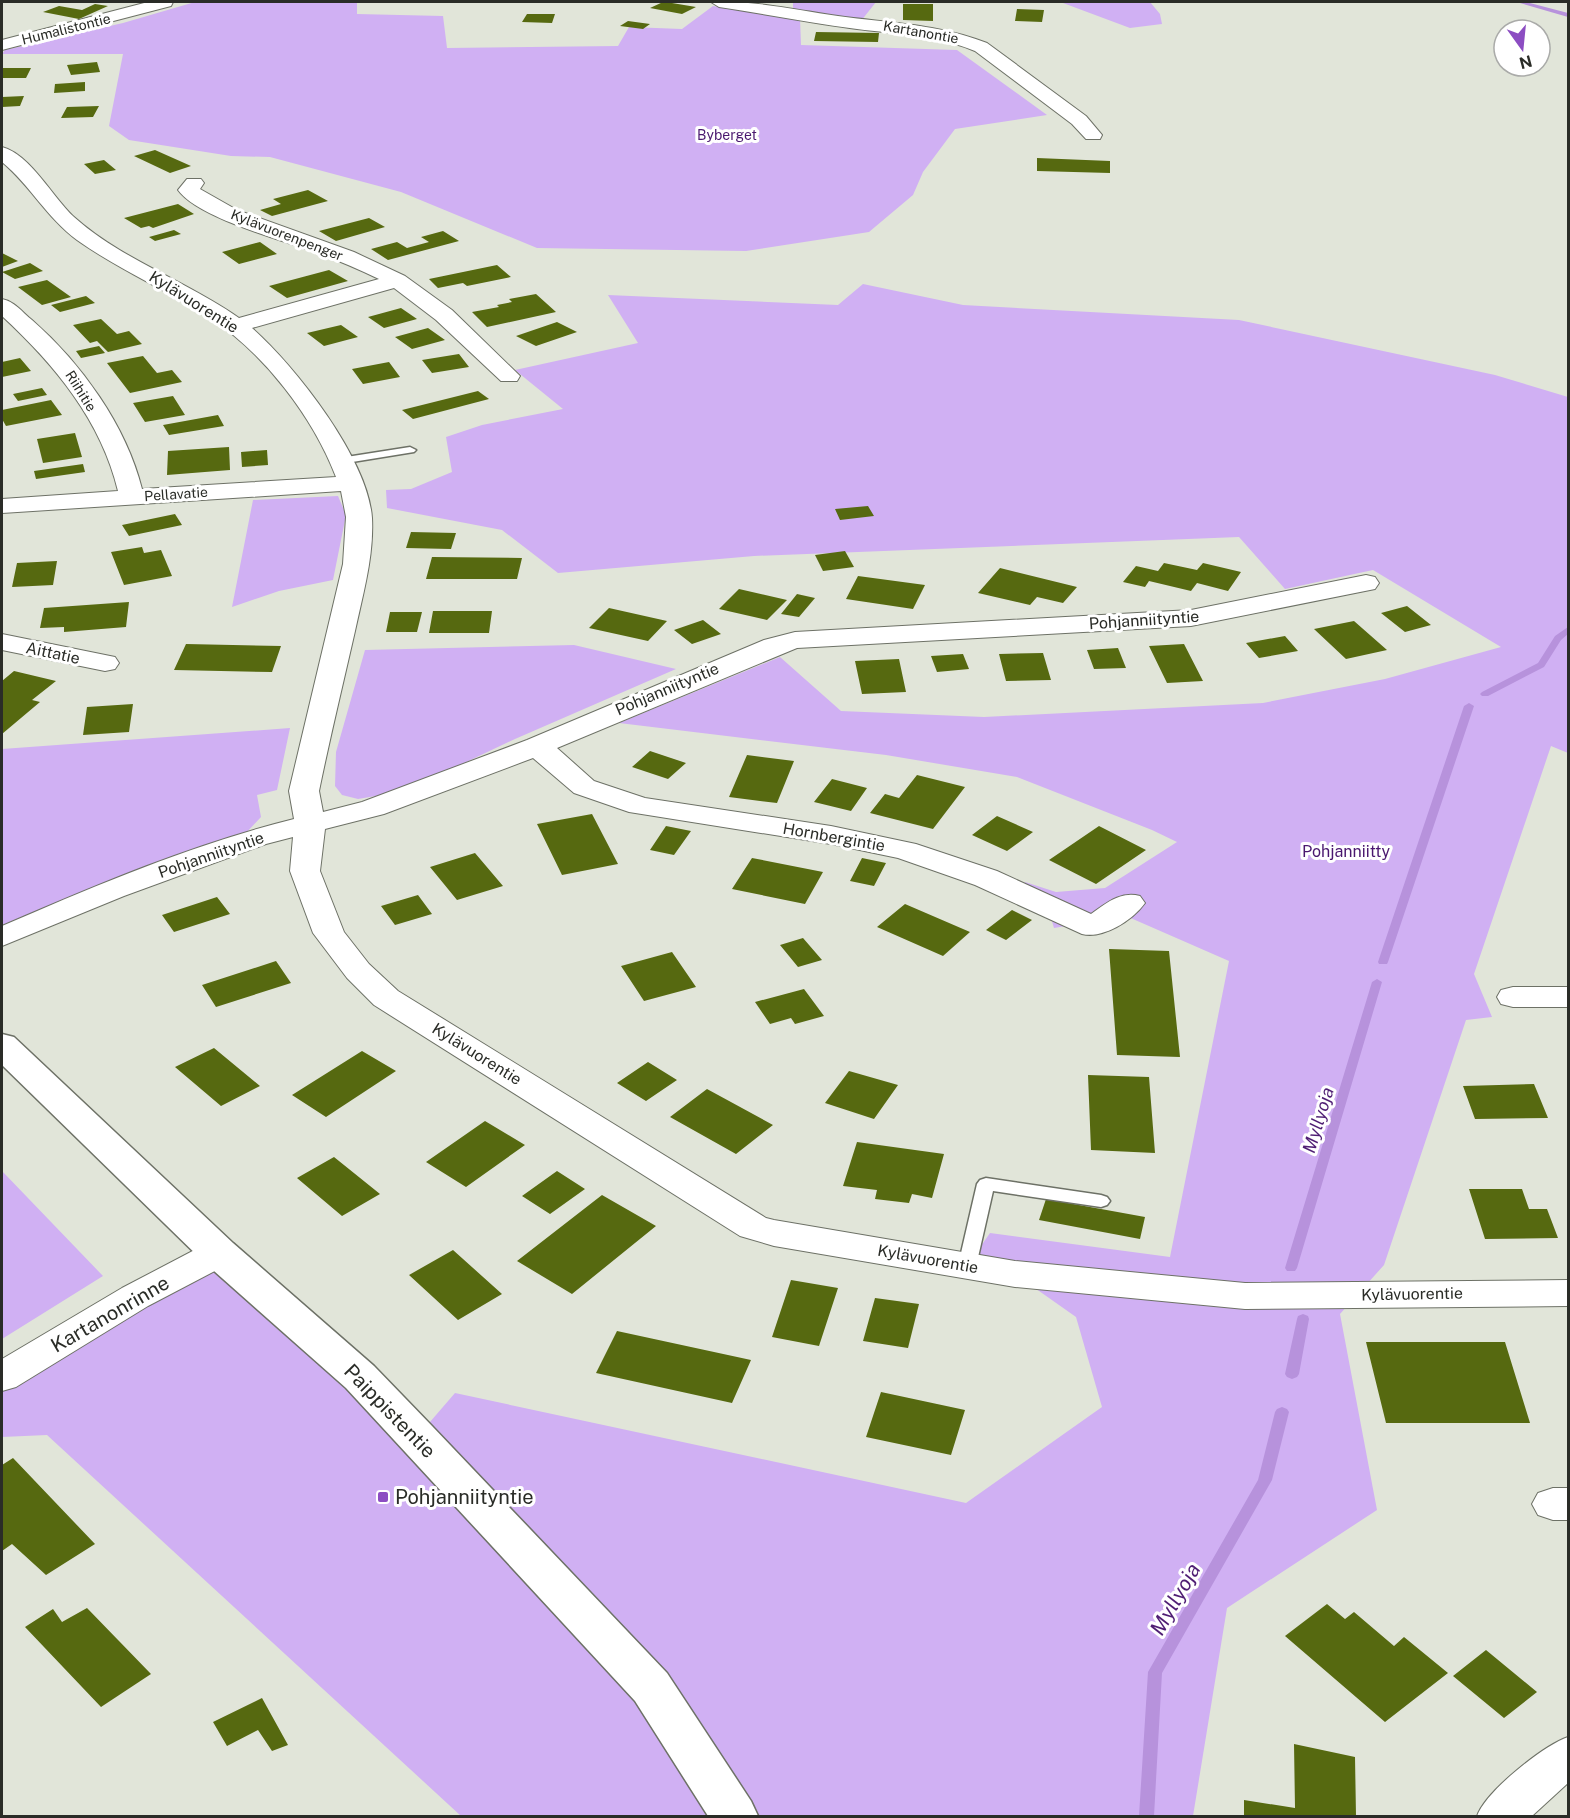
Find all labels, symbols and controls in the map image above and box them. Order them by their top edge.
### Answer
street label: Humalistontie [20,10,112,48]
street label: Kartanontie [882,18,960,47]
north arrow [1492,18,1552,78]
text: N [1517,51,1534,73]
park label: Byberget [697,127,757,143]
street label: Kylävuorenpenger [229,206,345,264]
street label: Kylävuorentie [146,267,242,337]
street label: Riihitie [62,368,100,414]
street label: Pellavatie [144,484,208,504]
street label: Pohjanniityntie [1088,607,1200,633]
street label: Aittatie [24,638,82,668]
street label: Pohjanniityntie [612,659,722,719]
street label: Hornbergintie [781,819,887,855]
street label: Pohjanniityntie [156,828,266,882]
park label: Pohjanniitty [1302,842,1390,861]
street label: Kylävuorentie [429,1019,525,1089]
water label: Myllyoja [1298,1085,1338,1155]
street label: Kylävuorentie [876,1241,980,1277]
street label: Kartanonrinne [47,1270,173,1358]
street label: Kylävuorentie [1361,1284,1463,1304]
street label: Paippistentie [339,1359,441,1463]
place label: Pohjanniityntie [395,1485,533,1509]
marker: Pohjanniityntie [376,1490,390,1504]
water label: Myllyoja [1144,1559,1206,1639]

